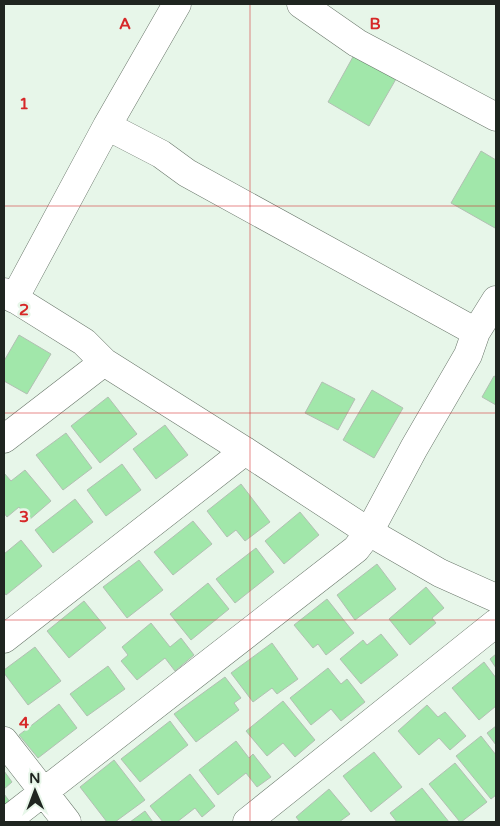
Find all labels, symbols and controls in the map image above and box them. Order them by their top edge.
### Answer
text: A [119,14,131,34]
text: B [369,14,381,34]
text: 1 [19,94,29,114]
text: 2 [19,300,29,320]
text: 3 [19,507,29,527]
text: 4 [19,713,29,733]
north arrow [10,766,60,816]
text: N [29,770,41,787]

